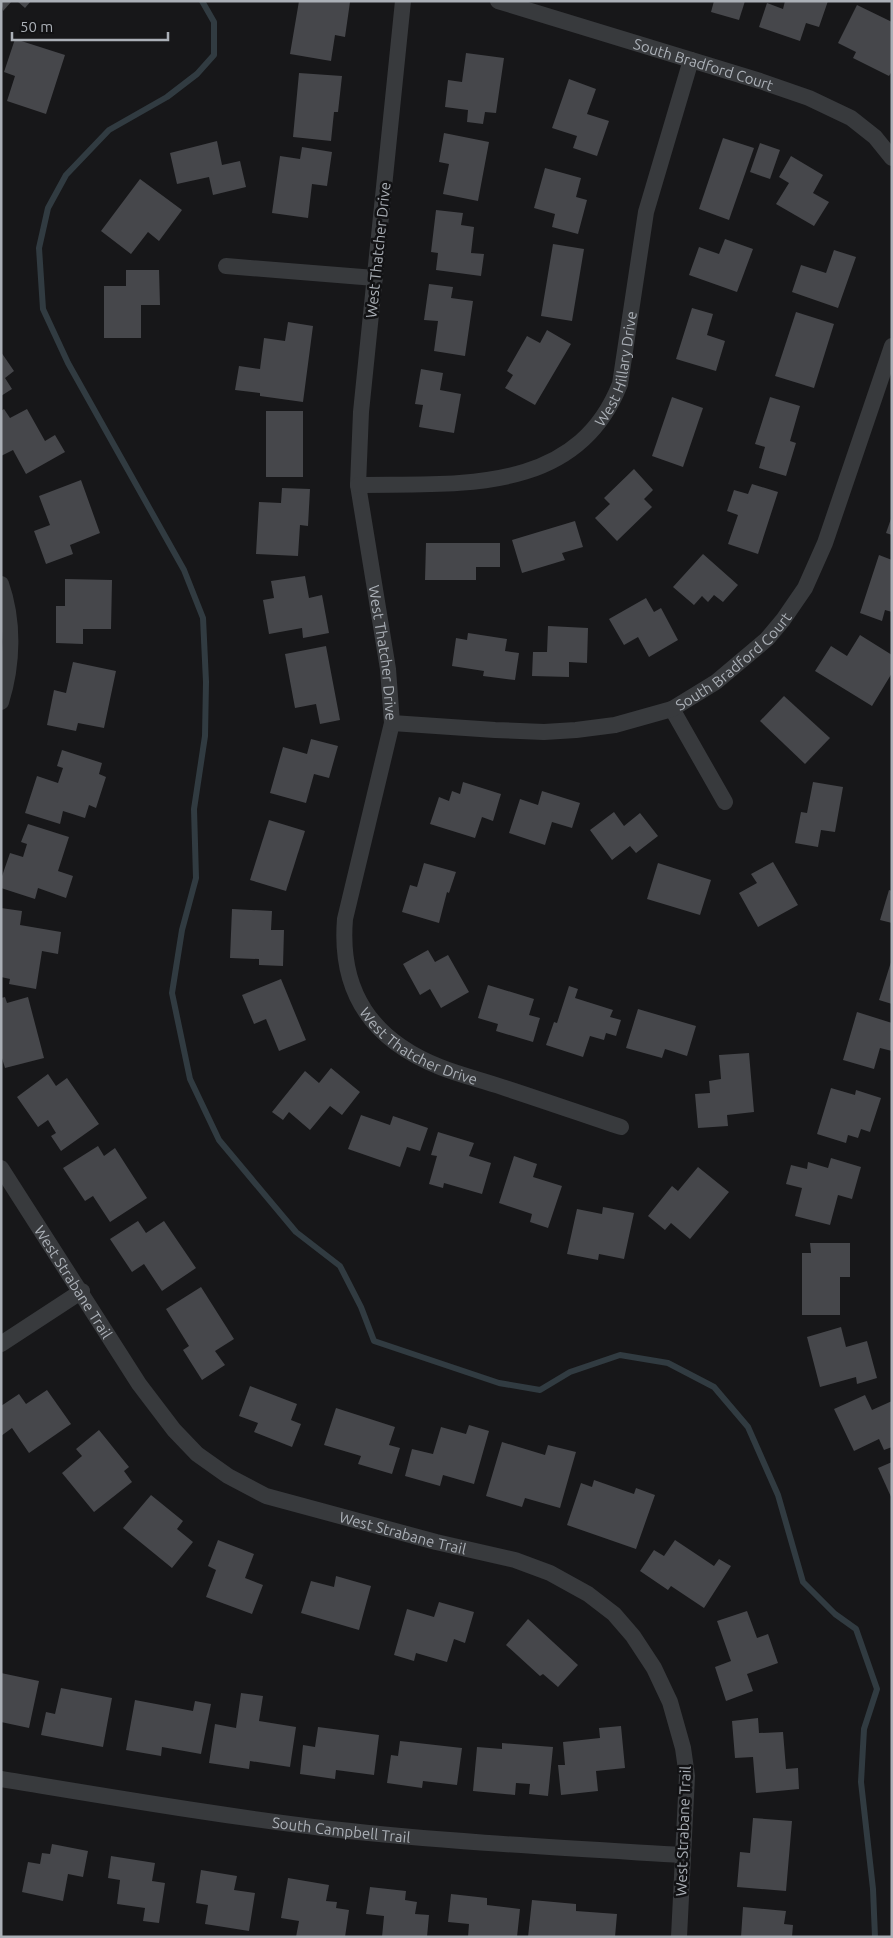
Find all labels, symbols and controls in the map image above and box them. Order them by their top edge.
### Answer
scale bar [12,10,169,42]
text: 50 m [20,18,53,35]
street label: South Bradford Court [632,34,776,94]
street label: West Thatcher Drive [362,181,394,319]
street label: West Hillary Drive [591,310,639,429]
street label: West Thatcher Drive [366,584,400,721]
street label: South Bradford Court [672,609,794,713]
street label: West Thatcher Drive [357,1004,480,1087]
street label: West Strabane Trail [31,1222,116,1341]
street label: West Strabane Trail [338,1508,468,1557]
street label: West Strabane Trail [672,1765,694,1896]
street label: South Campbell Trail [271,1813,411,1845]

